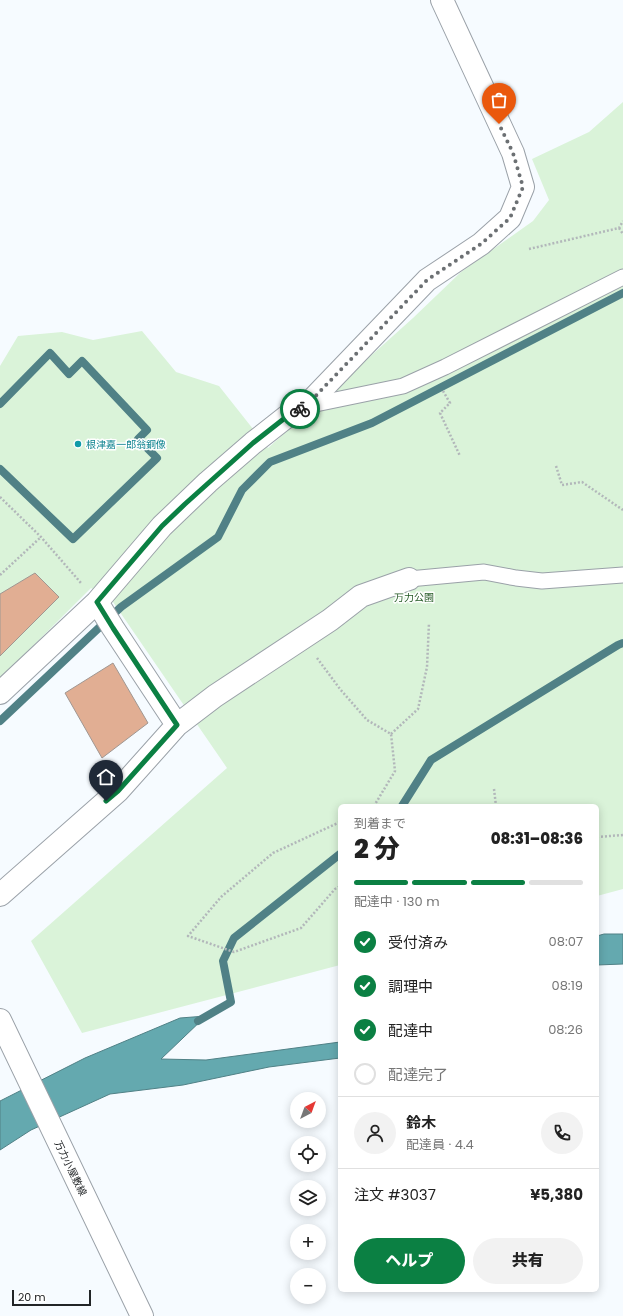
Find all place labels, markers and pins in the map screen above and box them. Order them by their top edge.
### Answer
pin [482,83,516,124]
place label: 根津嘉一郎翁銅像 [86,437,166,452]
marker: 根津嘉一郎翁銅像 [73,439,83,449]
pin [89,760,123,801]

